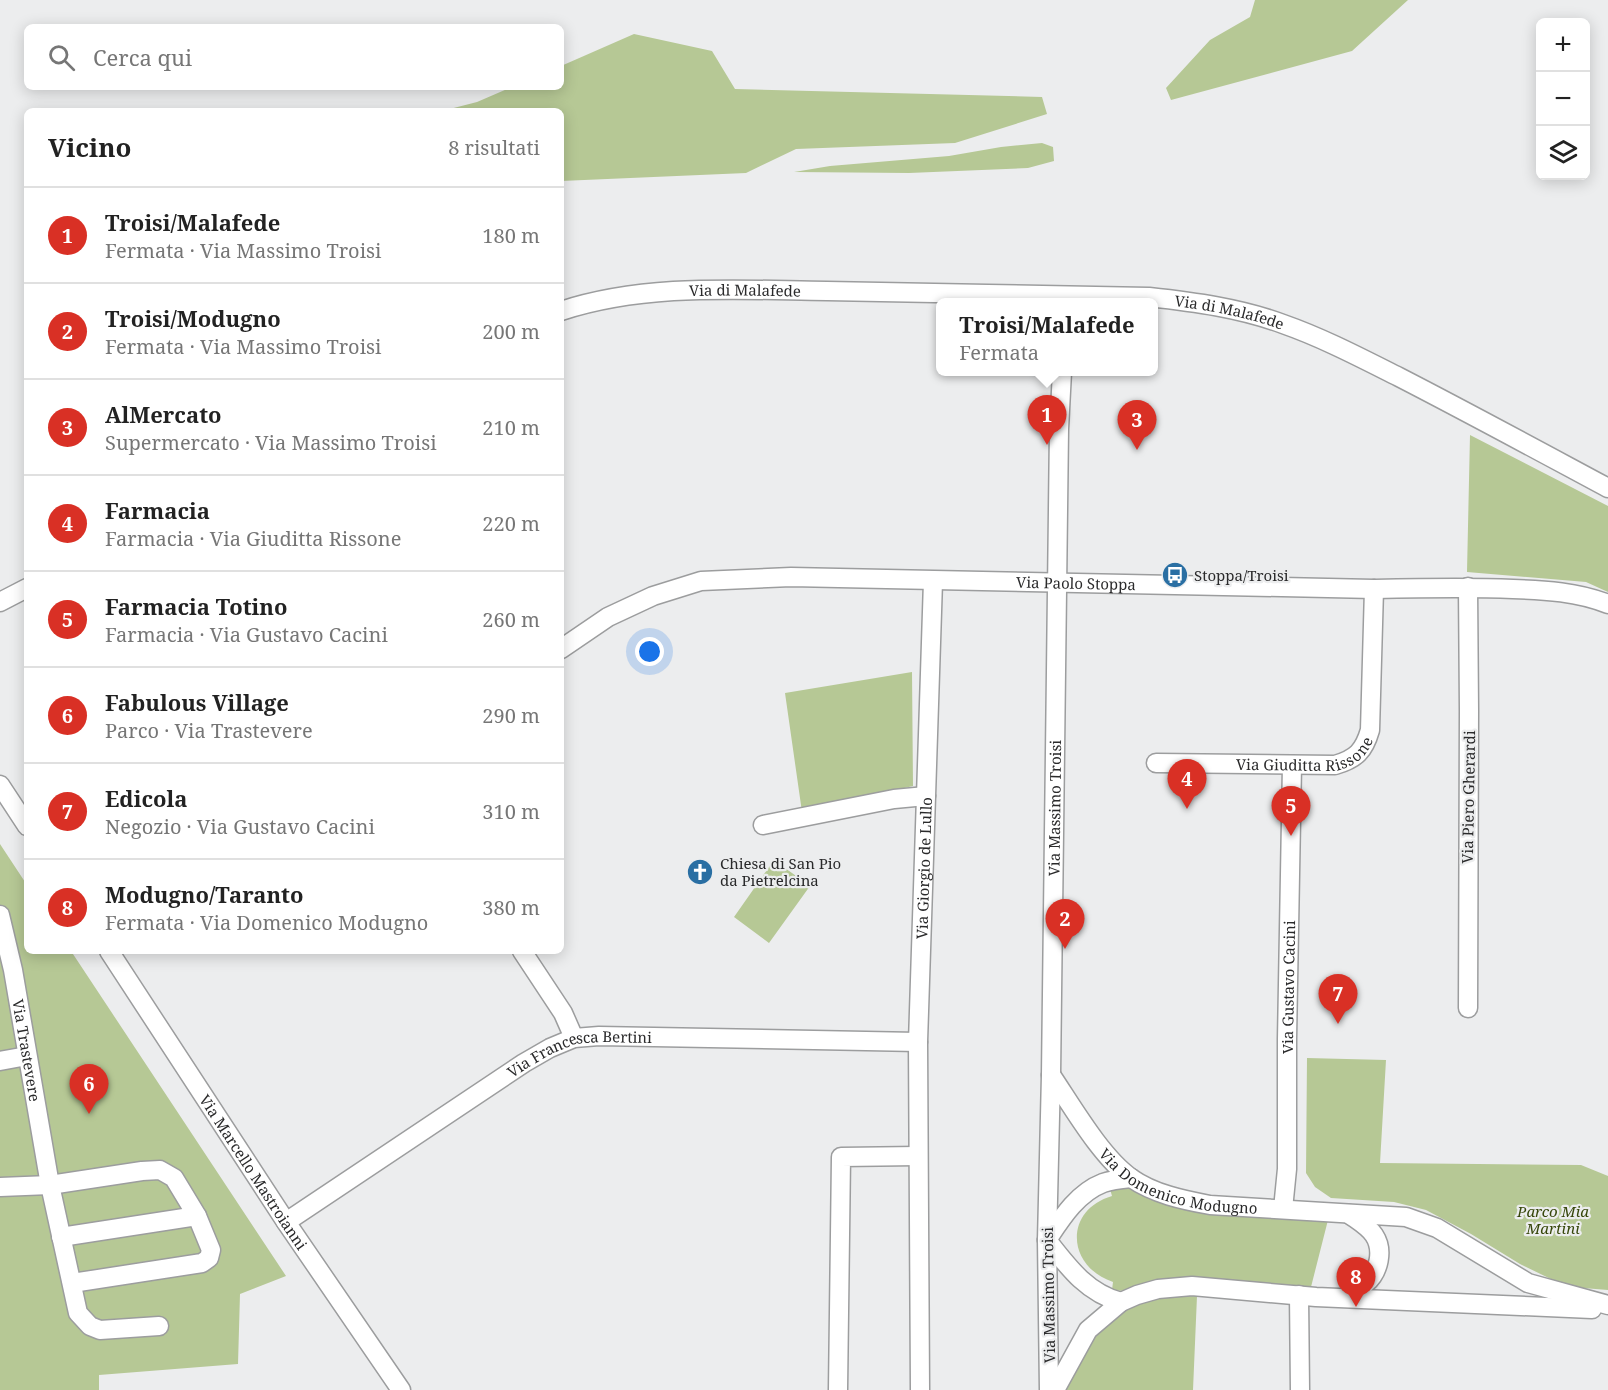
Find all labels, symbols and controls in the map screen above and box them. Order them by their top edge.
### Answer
map controls [1536,18,1590,180]
button: + [1536,18,1590,72]
search box [24,24,564,90]
icon: search [45,41,78,74]
text: Cerca qui [93,42,192,72]
button: − [1536,72,1590,126]
button: layers [1536,126,1590,180]
text: Vicino [48,129,131,165]
text: 8 risultati [448,134,540,161]
text: Troisi/Malafede [105,207,280,237]
text: 1 [62,222,73,249]
text: 180 m [482,222,540,249]
text: Fermata · Via Massimo Troisi [105,237,381,264]
street label: Via di Malafede [689,279,801,301]
street label: Via di Malafede [1174,290,1287,334]
popup [936,298,1158,376]
text: Troisi/Modugno [105,303,281,333]
text: Troisi/Malafede [959,309,1135,339]
text: 2 [62,318,73,345]
text: 200 m [482,318,540,345]
text: Fermata · Via Massimo Troisi [105,333,381,360]
text: Fermata [959,339,1039,366]
pin: 1 [1028,396,1066,445]
text: AlMercato [105,399,222,429]
pin: 3 [1118,400,1156,450]
text: 3 [62,414,73,441]
text: 210 m [482,414,540,441]
text: Supermercato · Via Massimo Troisi [105,429,437,456]
text: Farmacia [105,495,210,525]
text: 4 [62,510,73,537]
text: 220 m [482,510,540,537]
text: Farmacia · Via Giuditta Rissone [105,525,401,552]
bus stop icon: Stoppa/Troisi [1160,560,1190,590]
place label: Stoppa/Troisi [1194,565,1289,585]
street label: Via Paolo Stoppa [1016,572,1136,594]
text: Farmacia Totino [105,591,288,621]
text: 5 [62,606,73,633]
text: 260 m [482,606,540,633]
text: Farmacia · Via Gustavo Cacini [105,621,388,648]
your location [635,637,664,666]
text: Fabulous Village [105,687,289,717]
text: 6 [62,702,73,729]
text: 290 m [482,702,540,729]
text: Parco · Via Trastevere [105,717,313,744]
street label: Via Piero Gherardi [1457,730,1479,864]
street label: Via Giuditta Rissone [1236,733,1377,775]
street label: Via Massimo Troisi [1043,740,1065,876]
pin: 4 [1168,760,1206,809]
text: Edicola [105,783,187,813]
pin: 5 [1272,786,1310,836]
street label: Via Giorgio de Lullo [911,797,936,939]
text: 7 [62,798,73,825]
text: 310 m [482,798,540,825]
text: Negozio · Via Gustavo Cacini [105,813,375,840]
place label: Chiesa di San Pio da Pietrelcina [720,853,841,890]
church icon: Chiesa di San Pio da Pietrelcina [685,857,715,887]
text: Modugno/Taranto [105,879,304,909]
text: 8 [62,894,73,921]
text: 380 m [482,894,540,921]
pin: 2 [1046,900,1084,949]
text: Fermata · Via Domenico Modugno [105,909,428,936]
street label: Via Gustavo Cacini [1277,920,1299,1054]
pin: 7 [1318,974,1358,1024]
street label: Via Trastevere [8,998,45,1103]
street label: Via Francesca Bertini [503,1026,652,1082]
pin: 6 [70,1064,109,1114]
street label: Via Marcello Mastroianni [195,1090,312,1254]
street label: Via Domenico Modugno [1095,1144,1258,1218]
park label: Parco Mia Martini [1516,1201,1589,1238]
street label: Via Massimo Troisi [1037,1227,1059,1363]
pin: 8 [1336,1258,1376,1307]

